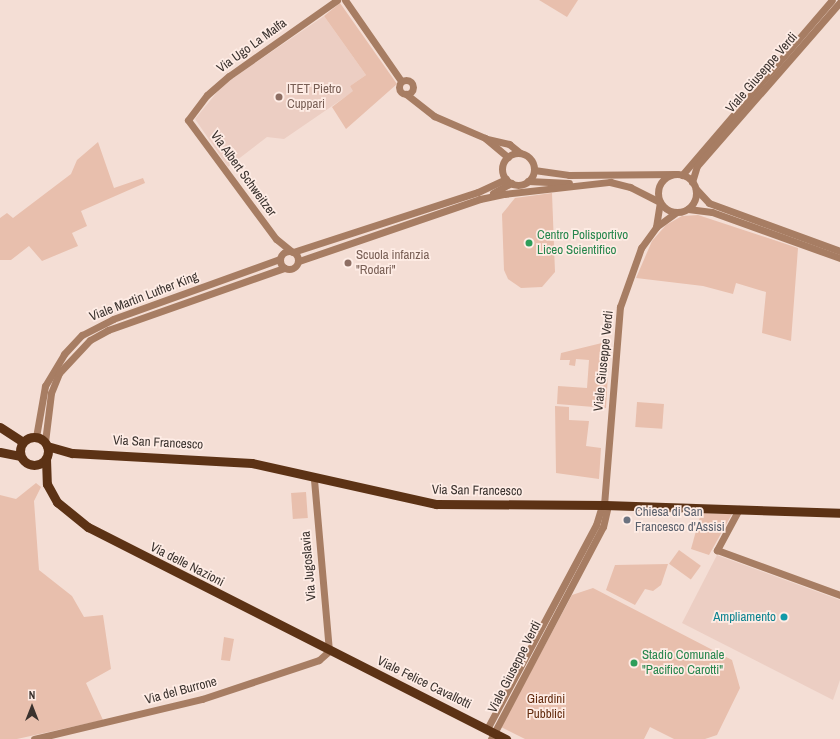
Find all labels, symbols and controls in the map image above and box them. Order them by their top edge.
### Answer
street label: Via Ugo La Malfa [214,16,290,76]
street label: Viale Giuseppe Verdi [723,30,801,116]
place label: ITET Pietro Cuppari [287,82,342,113]
marker: ITET Pietro Cuppari [274,92,284,102]
street label: Via Albert Schweitzer [207,128,279,220]
place label: Centro Polisportivo Liceo Scientifico [537,228,628,259]
marker: Centro Polisportivo Liceo Scientifico [524,238,534,248]
place label: Scuola infanzia "Rodari" [356,248,429,279]
marker: Scuola infanzia "Rodari" [343,258,353,268]
street label: Viale Martin Luther King [87,269,201,325]
street label: Viale Giuseppe Verdi [591,310,617,412]
street label: Via San Francesco [112,433,204,453]
street label: Via San Francesco [432,482,522,500]
place label: Chiesa di San Francesco d'Assisi [635,505,725,536]
marker: Chiesa di San Francesco d'Assisi [622,515,632,525]
street label: Via Jugoslavia [298,531,320,601]
street label: Via delle Nazioni [147,540,227,590]
place label: Ampliamento [713,609,776,625]
marker: Ampliamento [779,612,789,622]
street label: Viale Giuseppe Verdi [485,618,545,716]
place label: Stadio Comunale "Pacifico Carotti" [642,648,724,679]
street label: Viale Felice Cavallotti [374,653,474,713]
marker: Stadio Comunale "Pacifico Carotti" [629,658,639,668]
street label: Via del Burrone [143,674,219,708]
north arrow [12,687,52,727]
text: N [29,688,35,702]
park label: Giardini Pubblici [527,692,565,723]

